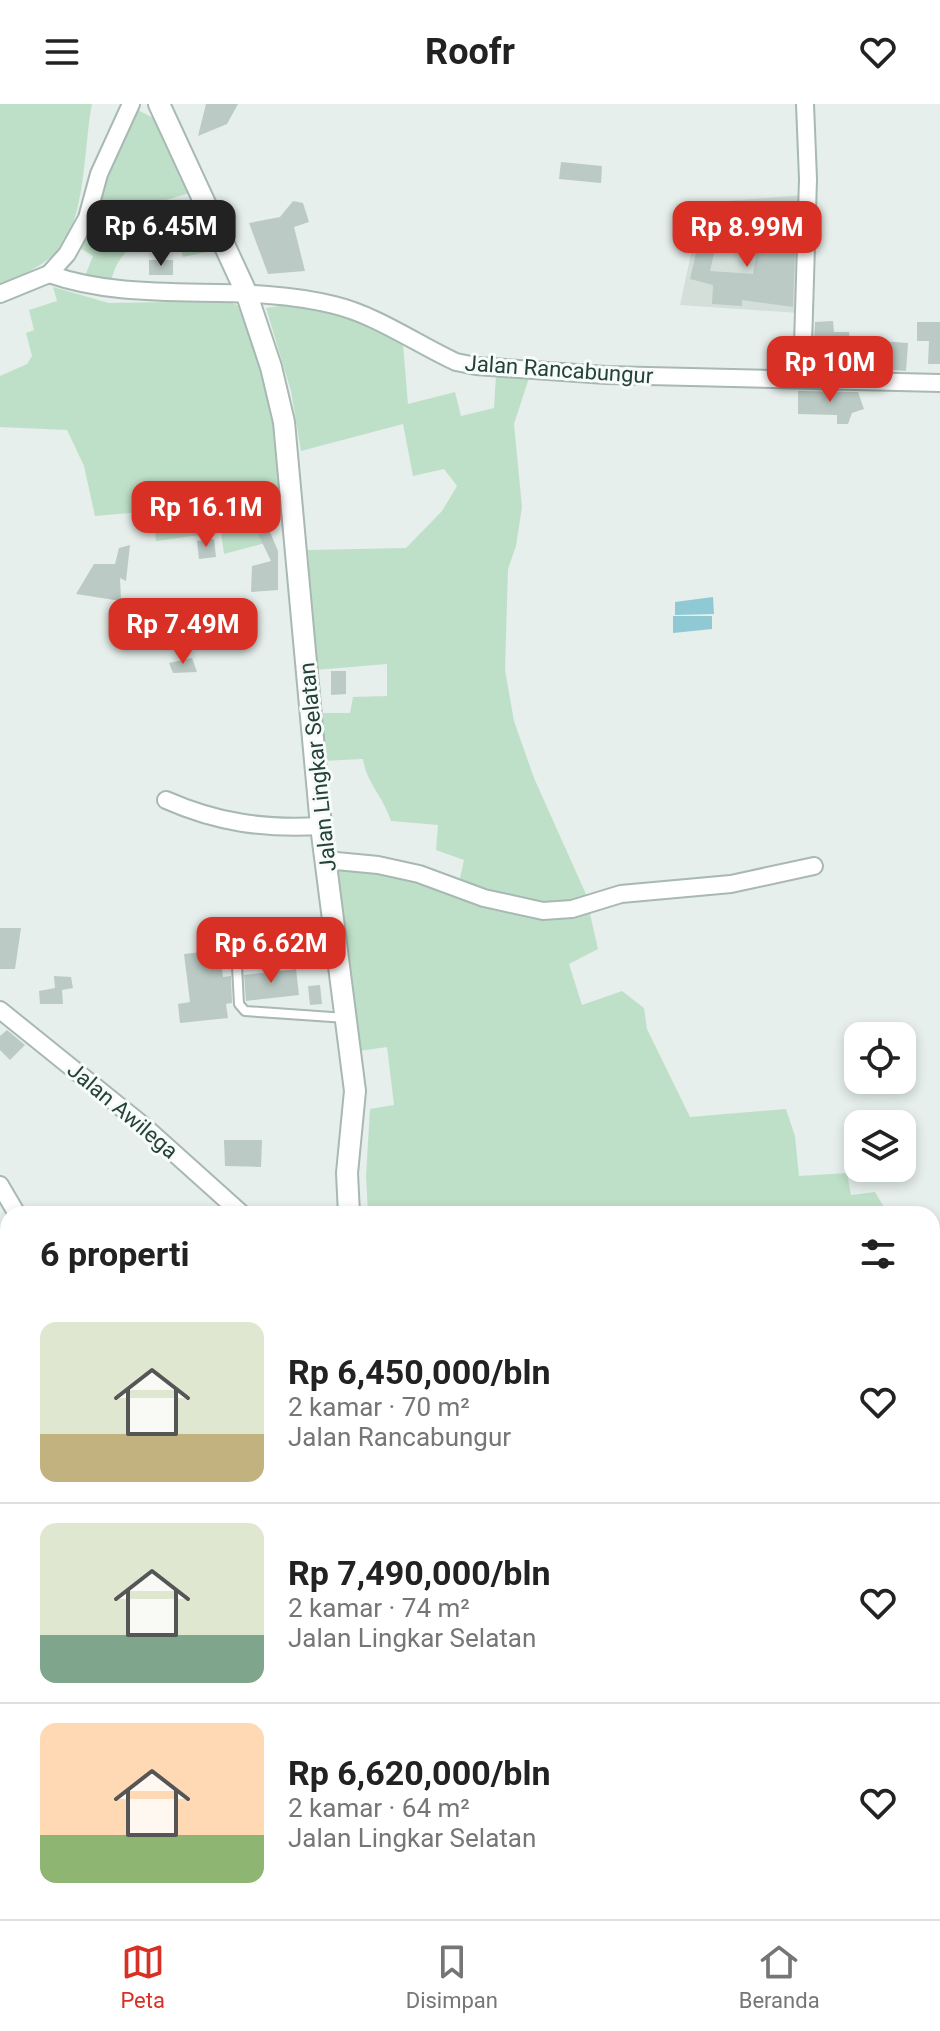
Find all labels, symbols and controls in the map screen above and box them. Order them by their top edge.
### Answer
icon: menu [40,30,84,74]
icon: heart [856,30,900,74]
text: Roofr [425,31,515,73]
pin: Rp 6.45M [78,200,244,268]
pin: Rp 8.99M [664,201,830,269]
text: Rp 6.45M [105,211,217,241]
text: Rp 8.99M [691,212,803,242]
pin: Rp 10M [765,336,895,404]
text: Rp 10M [785,347,875,377]
street label: Jalan Rancabungur [464,350,655,389]
pin: Rp 16.1M [123,481,289,549]
text: Rp 16.1M [150,492,262,522]
pin: Rp 7.49M [100,598,266,666]
text: Rp 7.49M [127,609,239,639]
street label: Jalan Lingkar Selatan [294,661,341,873]
pin: Rp 6.62M [188,917,354,985]
text: Rp 6.62M [215,928,327,958]
map controls [844,1022,916,1182]
button: locate [844,1022,916,1094]
street label: Jalan Awilega [62,1057,183,1164]
button: layers [844,1110,916,1182]
icon: filters [856,1232,900,1276]
text: 6 properti [40,1234,189,1274]
text: Rp 6,450,000/bln [288,1352,550,1392]
icon: home [104,1354,200,1450]
icon: heart [856,1380,900,1424]
text: 2 kamar · 70 m² [288,1392,470,1422]
text: Jalan Rancabungur [288,1422,511,1452]
text: Rp 7,490,000/bln [288,1553,550,1593]
icon: home [104,1555,200,1651]
icon: heart [856,1581,900,1625]
text: 2 kamar · 74 m² [288,1593,470,1623]
text: Jalan Lingkar Selatan [288,1623,536,1653]
text: Rp 6,620,000/bln [288,1753,550,1793]
icon: home [104,1755,200,1851]
icon: heart [856,1781,900,1825]
text: 2 kamar · 64 m² [288,1793,470,1823]
text: Jalan Lingkar Selatan [288,1823,536,1853]
tab: Peta [120,1940,165,2013]
tab: Disimpan [406,1940,498,2013]
tab: Beranda [739,1940,820,2013]

